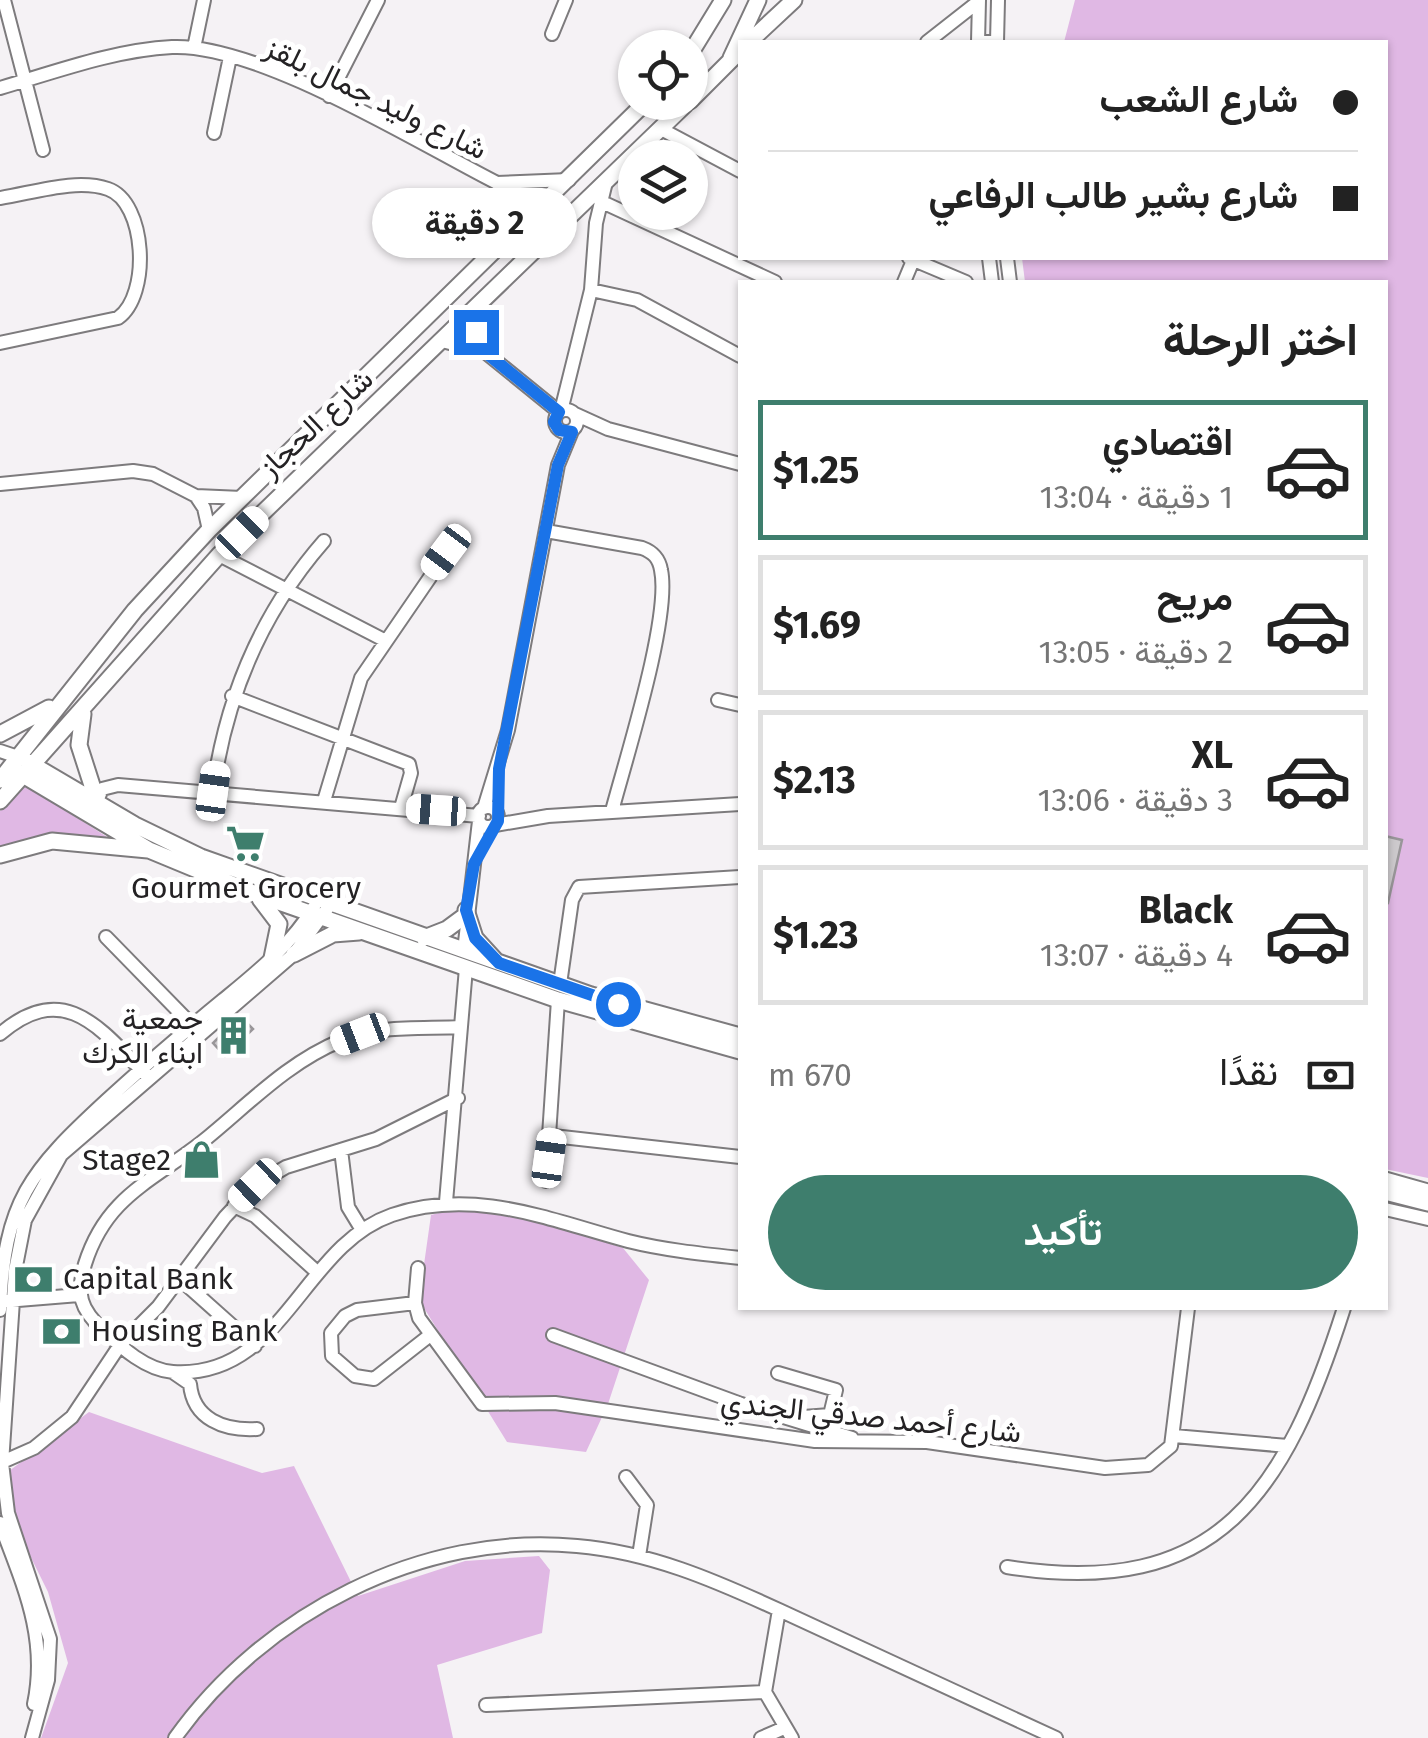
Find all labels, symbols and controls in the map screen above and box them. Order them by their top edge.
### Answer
street label: شارع وليد جمال بلقز [257,28,493,169]
map controls [618,30,708,230]
button: locate [618,30,708,120]
text: شارع الشعب [1099,76,1298,122]
button: layers [618,140,708,230]
text: شارع بشير طالب الرفاعي [928,172,1298,218]
callout: 2 دقيقة [374,187,578,257]
text: 2 دقيقة [425,204,524,242]
route end [454,310,499,355]
text: اختر الرحلة [1163,313,1358,367]
street label: شارع الحجاز [251,361,382,487]
text: اقتصادي [1102,419,1233,465]
icon: car [1263,425,1353,515]
text: $1.25 [773,447,859,493]
text: 1 دقيقة · 13:04 [1040,478,1233,516]
car [210,501,274,565]
car [416,519,476,585]
text: مريح [1157,574,1233,620]
icon: car [1263,580,1353,670]
text: $1.69 [773,602,861,648]
text: 2 دقيقة · 13:05 [1039,633,1233,671]
text: XL [1191,732,1233,778]
icon: car [1263,735,1353,825]
text: $2.13 [773,757,856,803]
car [194,759,232,823]
text: 3 دقيقة · 13:06 [1037,781,1233,819]
car [405,793,467,827]
supermarket icon: Gourmet Grocery [225,823,267,865]
place label: Gourmet Grocery [131,870,361,906]
text: Black [1138,887,1233,933]
icon: car [1263,890,1353,980]
text: $1.23 [773,912,858,958]
text: 4 دقيقة · 13:07 [1040,936,1233,974]
route start [596,982,641,1027]
place label: جمعية ابناء الكرك [82,1001,203,1071]
car [327,1009,393,1059]
building icon: جمعية ابناء الكرك [212,1015,254,1057]
icon: cash [1303,1048,1358,1103]
text: نقدًا [1219,1049,1278,1095]
text: 670 m [768,1056,852,1094]
car [530,1126,568,1190]
shop icon: Stage2 [180,1139,222,1181]
place label: Stage2 [82,1142,171,1178]
car [223,1153,287,1217]
button: تأكيد [768,1175,1358,1290]
bank icon: Capital Bank [12,1258,54,1300]
place label: Capital Bank [63,1261,234,1297]
bank icon: Housing Bank [40,1310,82,1352]
place label: Housing Bank [91,1313,278,1349]
street label: شارع أحمد صدقي الجندي [718,1383,1023,1457]

